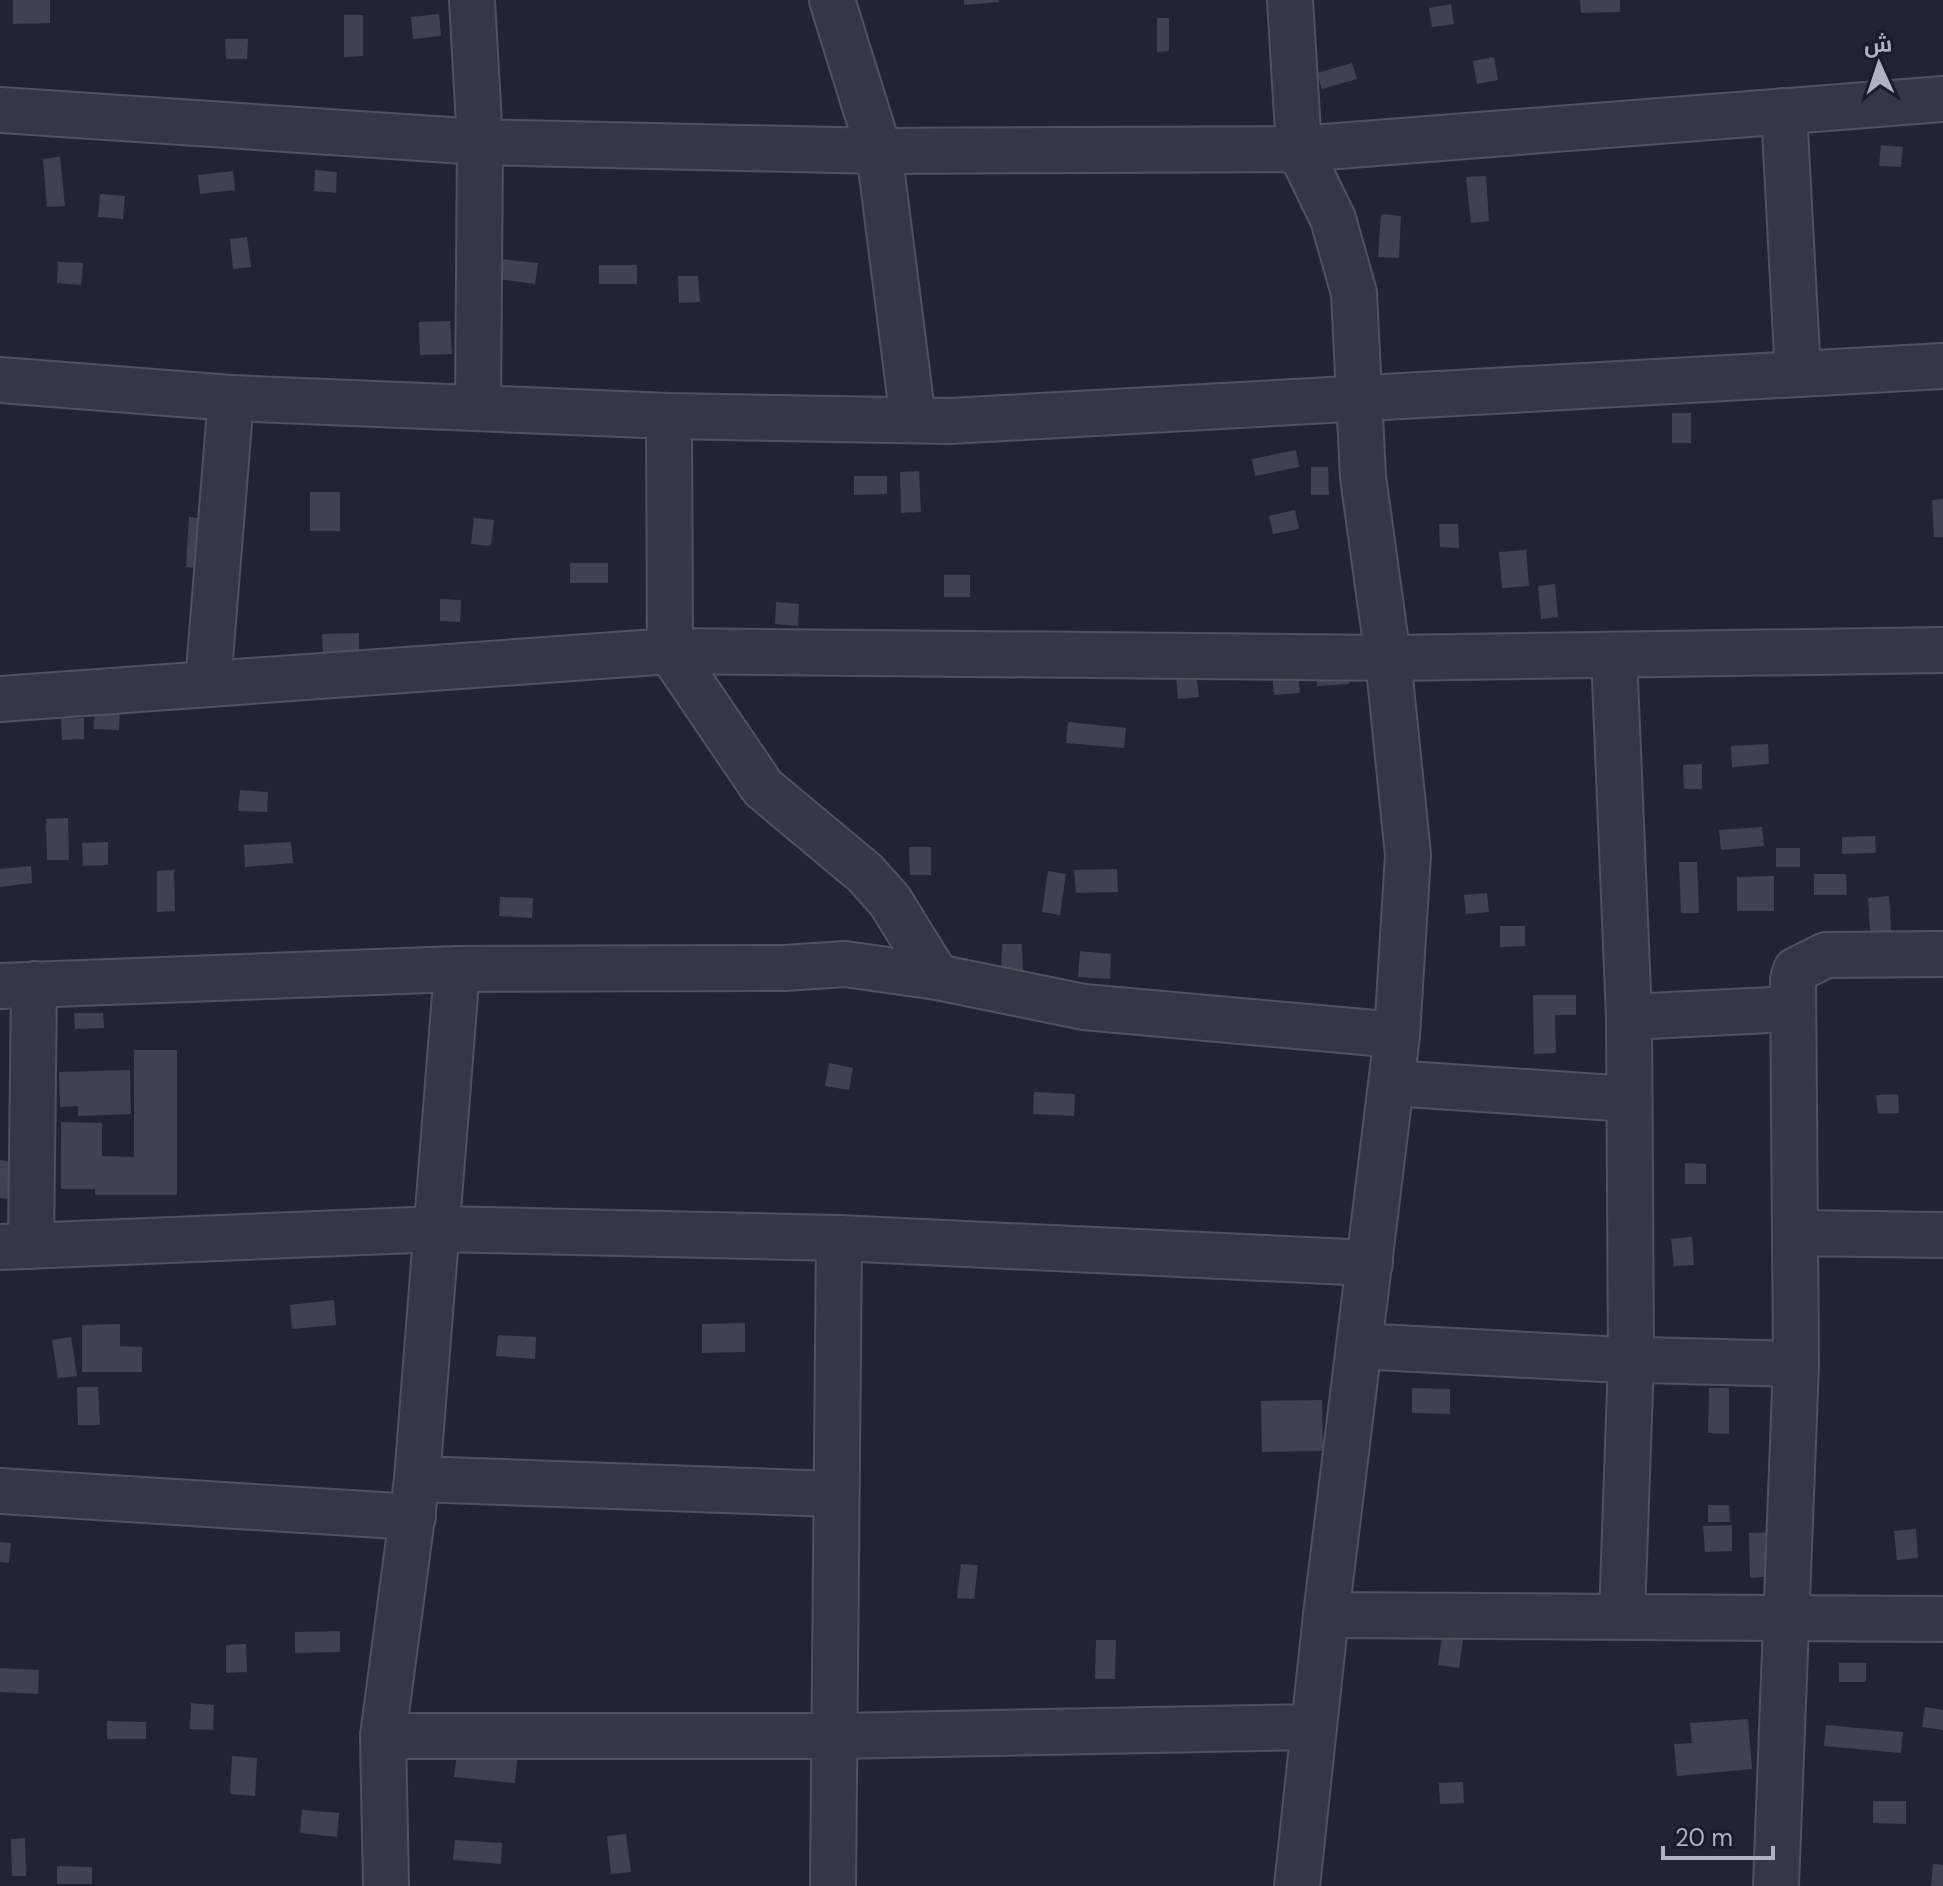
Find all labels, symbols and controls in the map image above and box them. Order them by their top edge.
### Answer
north arrow [1839,24,1919,104]
text: ش [1863,29,1893,60]
scale bar [1663,1810,1773,1860]
text: 20 m [1675,1822,1733,1853]

